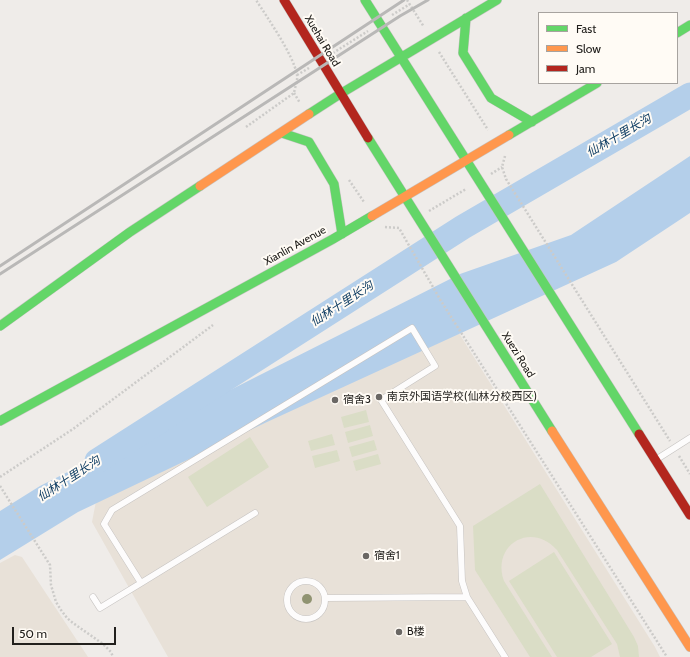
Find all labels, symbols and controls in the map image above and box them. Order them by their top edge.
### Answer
legend [538,12,678,84]
street label: Xuehai Road [302,13,342,69]
text: Fast [576,21,596,36]
text: Slow [576,41,601,56]
text: Jam [576,61,595,76]
water label: 仙林十里长沟 [584,112,654,160]
street label: Xianlin Avenue [262,224,328,268]
water label: 仙林十里长沟 [308,278,376,330]
street label: Xuezi Road [499,330,537,380]
place label: 南京外国语学校(仙林分校西区) [387,390,537,404]
marker: 南京外国语学校(仙林分校西区) [374,392,384,402]
place label: 宿舍3 [343,393,371,407]
marker: 宿舍3 [330,395,340,405]
water label: 仙林十里长沟 [35,453,103,505]
place label: 宿舍1 [374,549,400,563]
marker: 宿舍1 [361,551,371,561]
scale bar [14,619,118,645]
place label: B楼 [407,625,425,639]
text: 50 m [19,626,47,641]
marker: B楼 [394,627,404,637]

